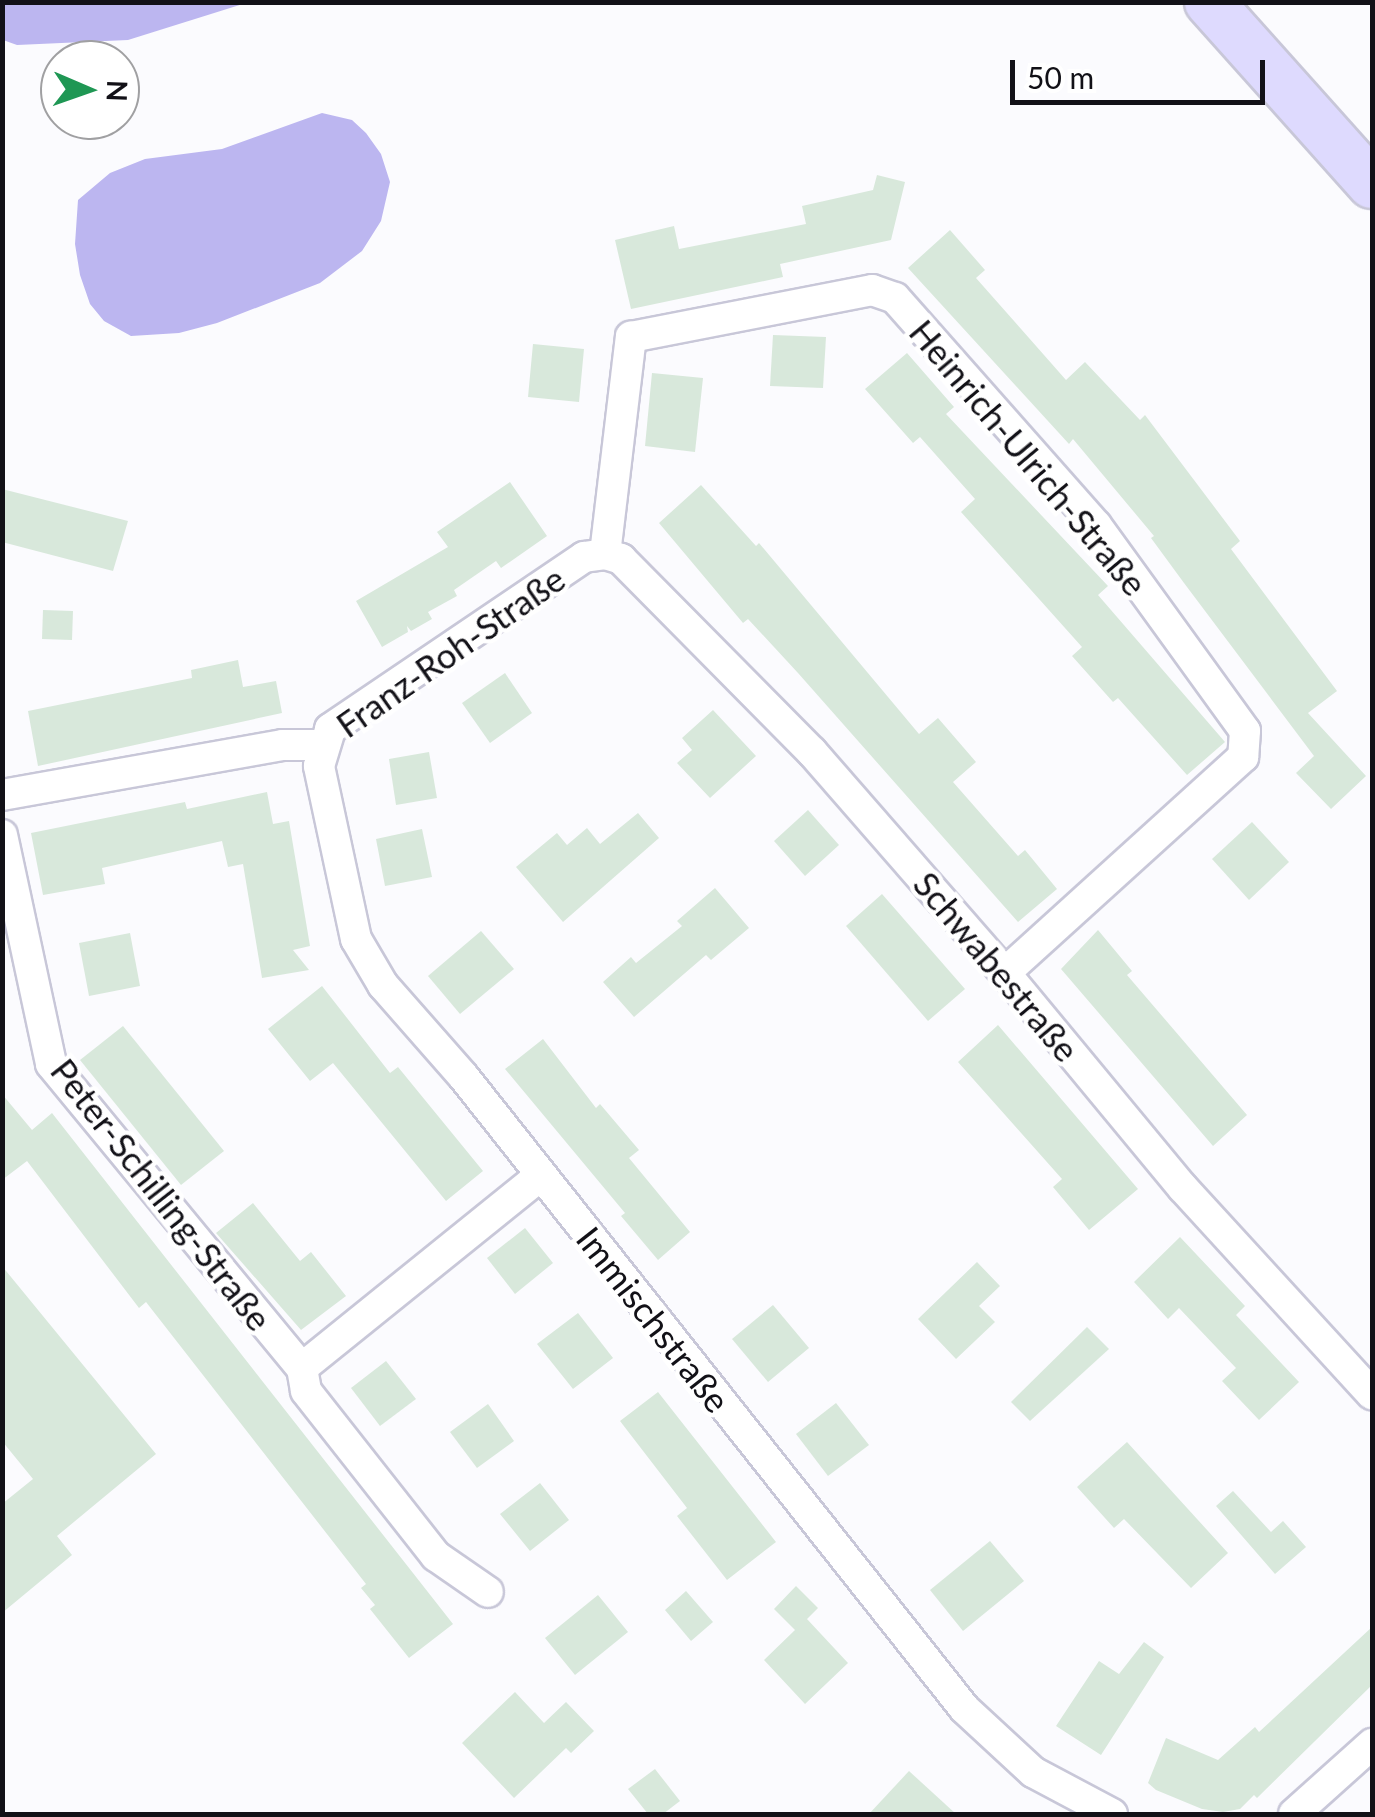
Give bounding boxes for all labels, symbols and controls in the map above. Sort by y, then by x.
north arrow [40,40,140,140]
scale bar [1015,40,1270,102]
text: 50 m [1027,59,1094,95]
text: N [101,80,135,102]
street label: Heinrich-Ulrich-Straße [902,311,1156,603]
street label: Franz-Roh-Straße [328,557,572,745]
street label: Schwabestraße [906,863,1088,1069]
street label: Peter-Schilling-Straße [43,1050,281,1338]
street label: Immischstraße [569,1218,739,1420]

